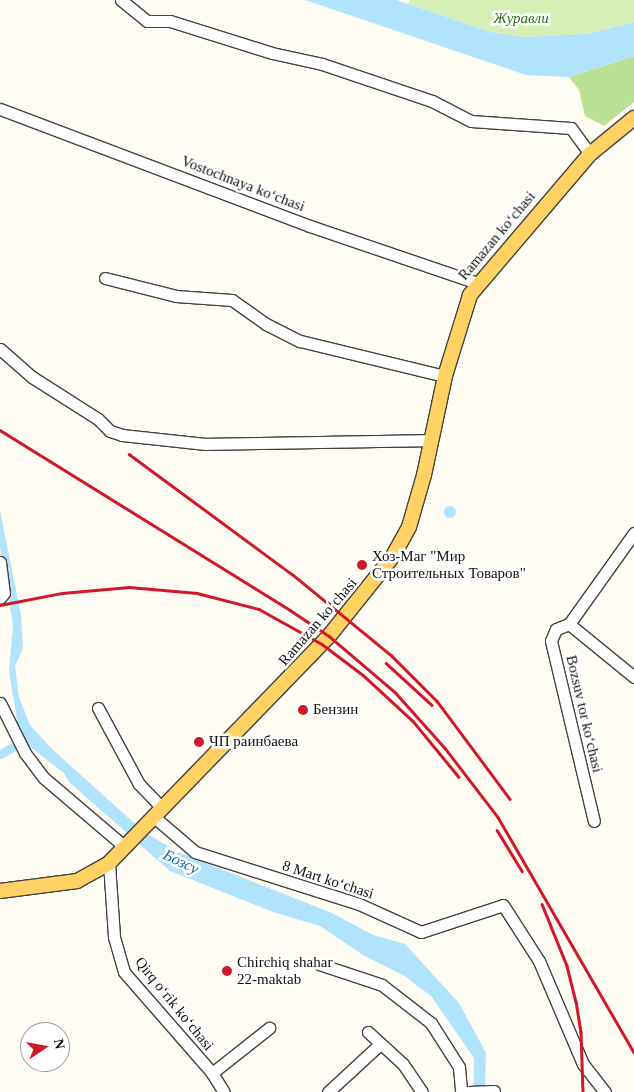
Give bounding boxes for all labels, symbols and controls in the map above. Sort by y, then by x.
park label: Журавли [493,10,549,28]
street label: Vostochnaya ko‘chasi [179,152,307,216]
street label: Ramazan ko‘chasi [455,188,539,284]
place label: Хоз-Маг "Мир Строительных Товаров" [372,547,526,582]
marker: Хоз-Маг "Мир Строительных Товаров" [356,559,368,571]
street label: Ramazan ko‘chasi [275,574,361,670]
street label: Bozsuv tor ko‘chasi [562,654,606,774]
place label: Бензин [313,701,358,719]
marker: Бензин [297,704,309,716]
place label: ЧП раинбаева [209,733,298,751]
marker: ЧП раинбаева [193,736,205,748]
water label: Бозсу [160,845,202,879]
street label: 8 Mart ko‘chasi [280,857,376,903]
place label: Chirchiq shahar 22-maktab [237,953,332,988]
street label: Qirq o‘rik ko‘chasi [131,954,217,1054]
marker: Chirchiq shahar 22-maktab [221,965,233,977]
north arrow [20,1022,70,1072]
text: N [51,1037,68,1050]

